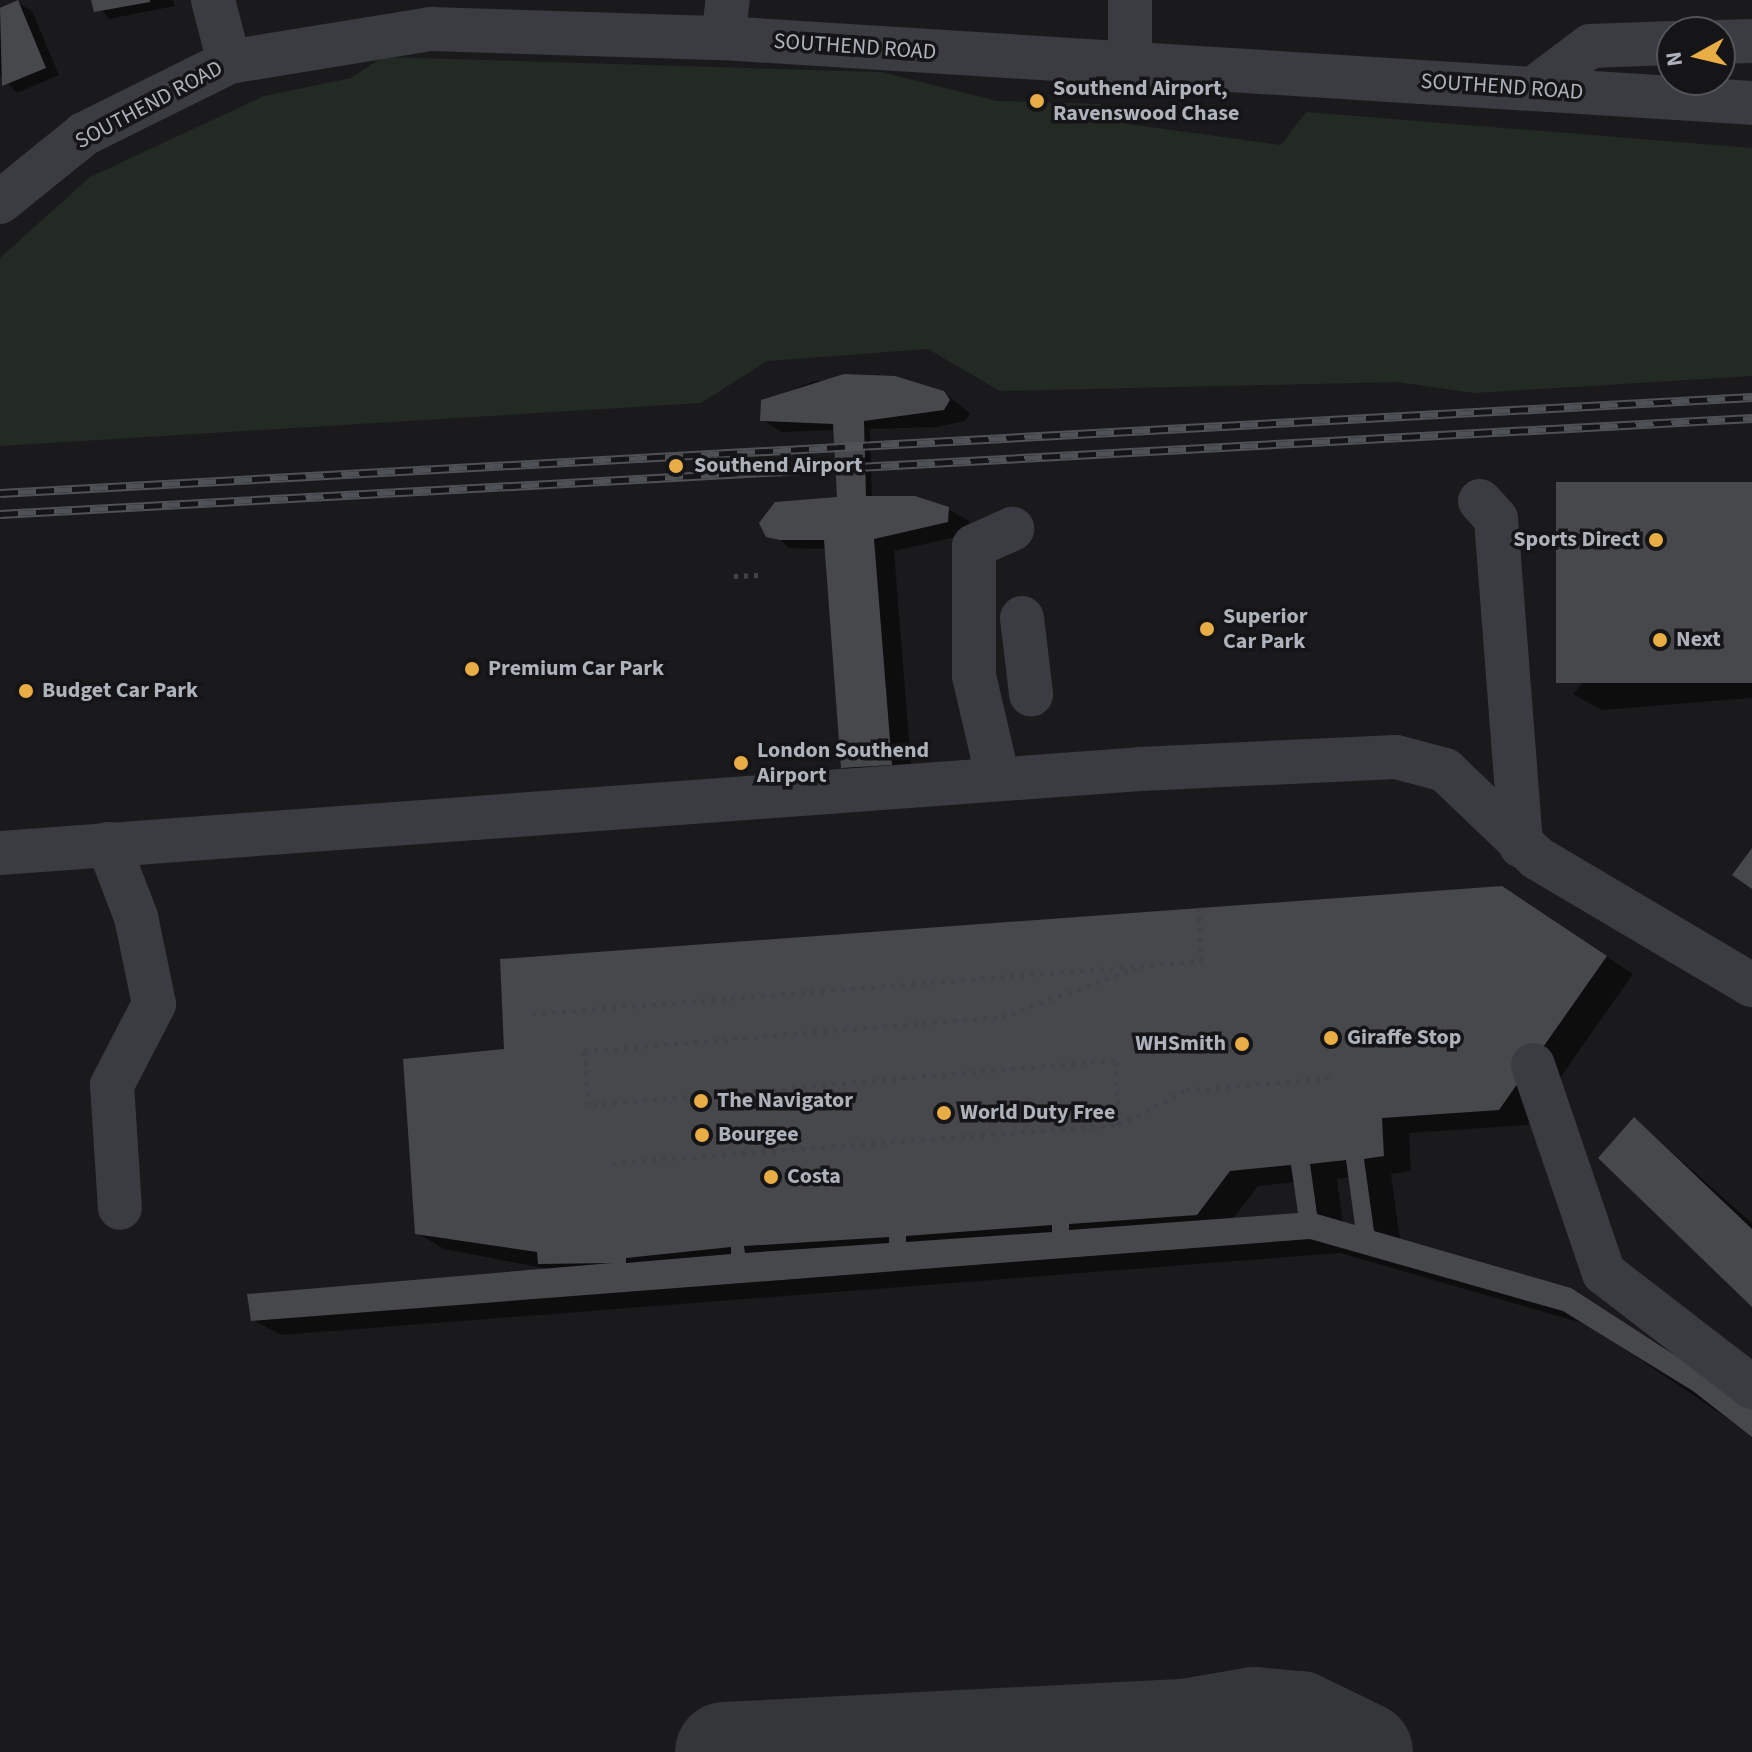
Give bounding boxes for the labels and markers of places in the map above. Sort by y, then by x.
place label: Southend Airport, Ravenswood Chase [1053,75,1239,126]
marker: Southend Airport, Ravenswood Chase [1028,92,1046,110]
place label: Southend Airport [694,453,862,479]
marker: Southend Airport [665,455,687,477]
place label: Sports Direct [1513,527,1640,553]
marker: Sports Direct [1647,531,1665,549]
place label: Superior Car Park [1223,603,1308,654]
marker: Superior Car Park [1198,620,1216,638]
place label: Next [1676,627,1721,653]
marker: Next [1651,631,1669,649]
place label: Premium Car Park [488,656,664,682]
marker: Premium Car Park [463,660,481,678]
place label: Budget Car Park [42,678,198,704]
marker: Budget Car Park [17,682,35,700]
place label: London Southend Airport [757,737,929,788]
marker: London Southend Airport [732,754,750,772]
place label: Giraffe Stop [1347,1025,1461,1051]
marker: Giraffe Stop [1322,1029,1340,1047]
place label: WHSmith [1135,1031,1226,1057]
marker: WHSmith [1233,1035,1251,1053]
place label: The Navigator [717,1088,853,1114]
marker: The Navigator [692,1092,710,1110]
place label: World Duty Free [960,1100,1115,1126]
marker: World Duty Free [935,1104,953,1122]
place label: Bourgee [718,1122,799,1148]
marker: Bourgee [693,1126,711,1144]
place label: Costa [787,1164,841,1190]
marker: Costa [762,1168,780,1186]

